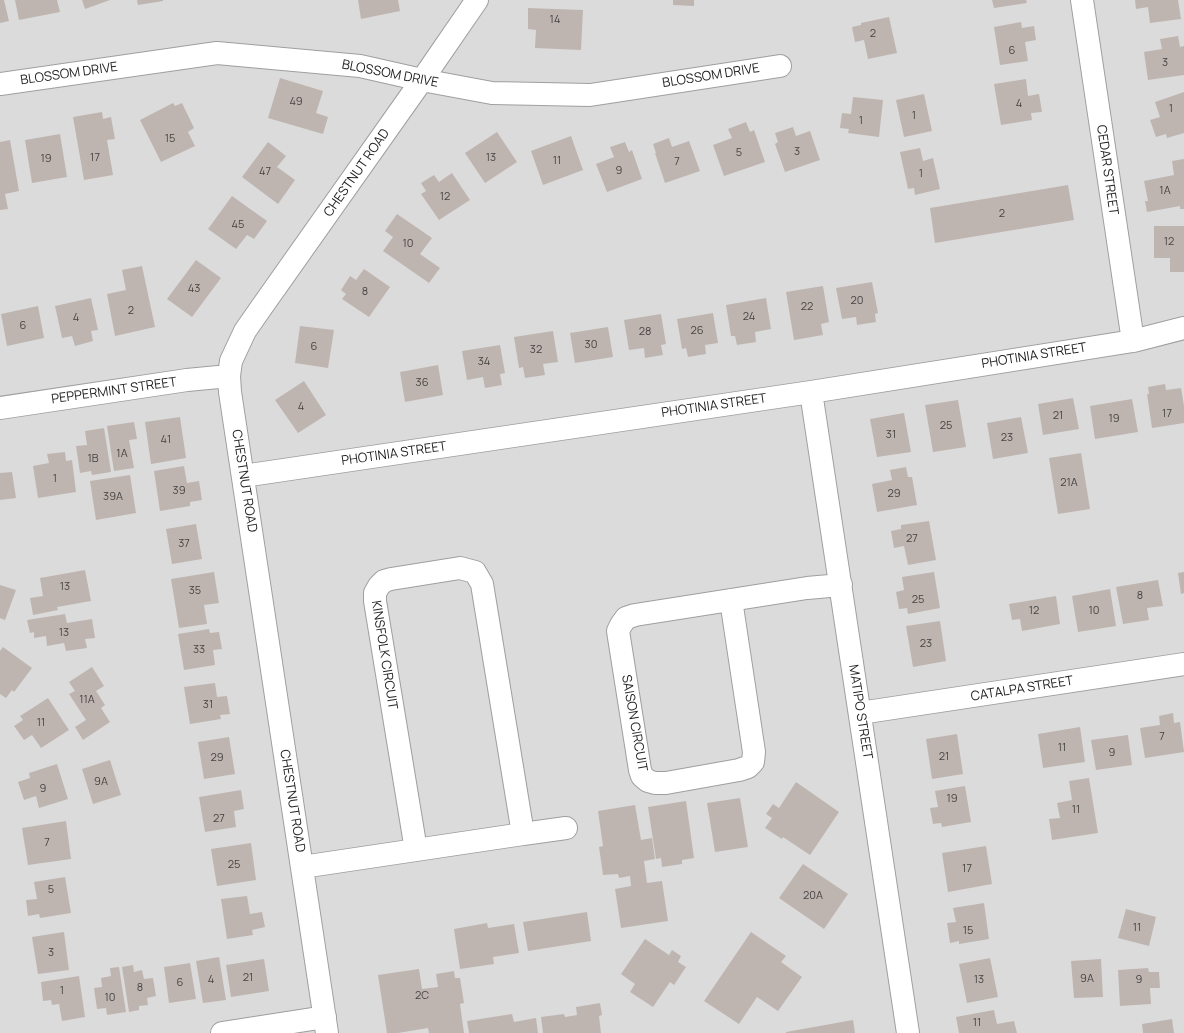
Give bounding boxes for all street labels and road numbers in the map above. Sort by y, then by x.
street label: BLOSSOM DRIVE [340,57,440,91]
street label: BLOSSOM DRIVE [19,59,119,89]
street label: BLOSSOM DRIVE [661,61,761,91]
street label: CEDAR STREET [1093,124,1121,216]
street label: CHESTNUT ROAD [321,126,393,220]
street label: PHOTINIA STREET [980,340,1088,372]
street label: PEPPERMINT STREET [50,374,178,408]
street label: PHOTINIA STREET [660,391,768,421]
street label: CHESTNUT ROAD [228,429,260,533]
street label: PHOTINIA STREET [340,439,448,469]
street label: KINSFOLK CIRCUIT [368,599,400,711]
street label: MATIPO STREET [845,664,875,760]
street label: SAISON CIRCUIT [618,673,650,773]
street label: CATALPA STREET [970,673,1074,705]
street label: CHESTNUT ROAD [276,749,308,853]

